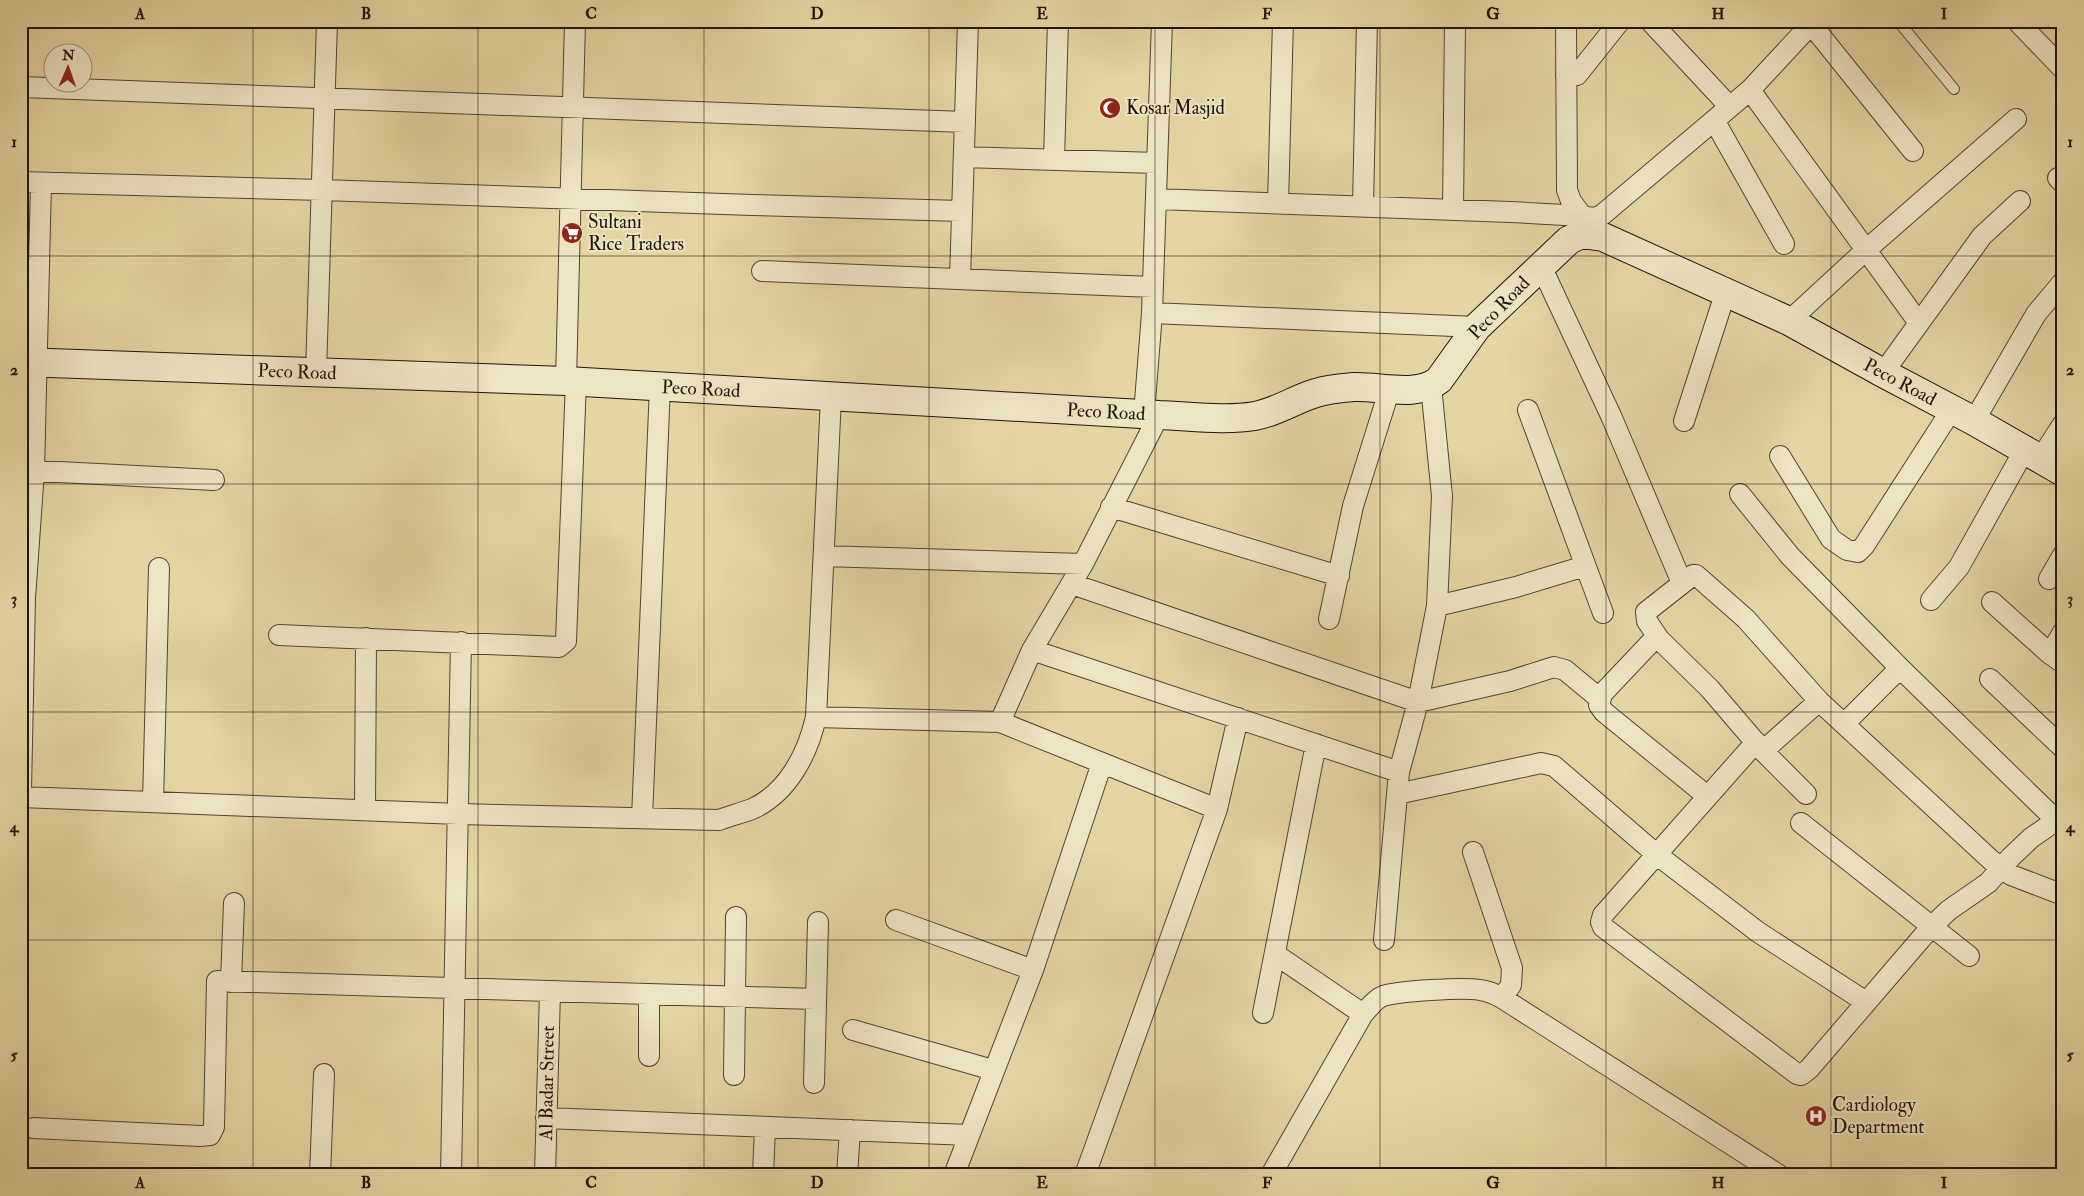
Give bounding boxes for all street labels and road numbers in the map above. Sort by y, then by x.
street label: Peco Road [1463,271,1536,345]
street label: Peco Road [1859,353,1941,411]
street label: Peco Road [257,359,338,385]
street label: Peco Road [661,375,742,403]
street label: Peco Road [1066,398,1147,426]
street label: Al Badar Street [534,1025,560,1142]

